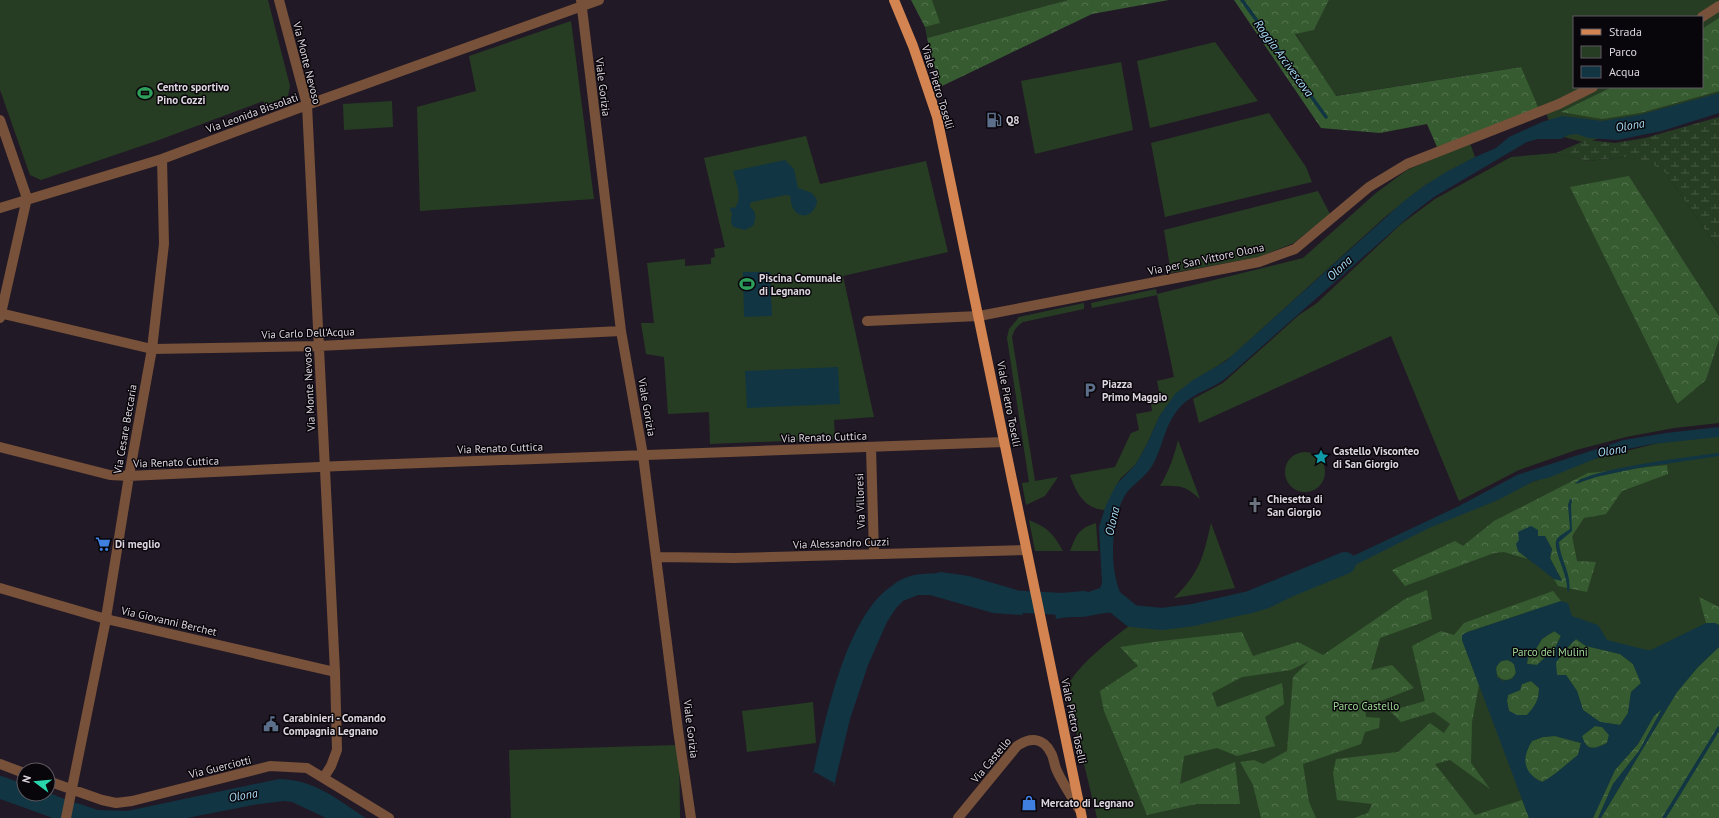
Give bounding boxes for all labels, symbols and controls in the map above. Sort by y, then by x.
water label: Roggia Arcivescova [1251,16,1317,100]
legend [1573,16,1703,88]
street label: Via Monte Nevoso [290,19,324,106]
text: Strada [1609,24,1642,39]
street label: Viale Pietro Toselli [918,42,957,131]
text: Parco [1609,44,1637,59]
street label: Viale Gorizia [592,56,614,117]
text: Acqua [1609,64,1640,79]
place label: Centro sportivo Pino Cozzi [157,80,229,107]
sports icon: Centro sportivo Pino Cozzi [136,84,154,102]
street label: Via Leonida Bissolati [203,90,300,137]
fuel station icon: Q8 [985,111,1003,129]
place label: Q8 [1006,113,1020,127]
water label: Olona [1614,115,1646,135]
street label: Via per San Vittore Olona [1146,240,1265,278]
water label: Olona [1323,252,1355,283]
place label: Piscina Comunale di Legnano [759,271,842,298]
sports icon: Piscina Comunale di Legnano [738,275,756,293]
street label: Via Carlo Dell'Acqua [260,324,355,342]
street label: Via Monte Nevoso [300,346,318,433]
street label: Viale Pietro Toselli [994,359,1024,448]
street label: Viale Gorizia [635,376,659,437]
place label: Piazza Primo Maggio [1102,377,1167,404]
parking icon: Piazza Primo Maggio [1081,381,1099,399]
street label: Via Cesare Beccaria [110,383,140,476]
street label: Via Renato Cuttica [780,429,867,446]
street label: Via Renato Cuttica [456,440,543,457]
water label: Olona [1596,440,1628,460]
place label: Castello Visconteo di San Giorgio [1333,444,1419,471]
place icon: Castello Visconteo di San Giorgio [1312,448,1330,466]
street label: Via Renato Cuttica [132,454,219,471]
street label: Via Villoresi [852,473,868,530]
place label: Chiesetta di San Giorgio [1267,492,1323,519]
church icon: Chiesetta di San Giorgio [1246,496,1264,514]
water label: Olona [1101,505,1123,537]
street label: Via Alessandro Cuzzi [792,534,890,552]
supermarket icon: Di meglio [94,535,112,553]
place label: Di meglio [115,537,160,551]
street label: Via Giovanni Berchet [119,603,218,639]
park label: Parco dei Mulini [1512,645,1588,659]
street label: Viale Pietro Toselli [1058,676,1090,765]
street label: Viale Gorizia [680,698,702,759]
park label: Parco Castello [1333,699,1399,713]
place label: Carabinieri - Comando Compagnia Legnano [283,711,386,738]
public building icon: Carabinieri - Comando Compagnia Legnano [262,715,280,733]
street label: Via Castello [967,734,1014,786]
street label: Via Guerciotti [186,752,253,782]
north arrow [16,762,56,802]
text: N [19,774,34,785]
water label: Olona [227,785,259,805]
shop icon: Mercato di Legnano [1020,794,1038,812]
place label: Mercato di Legnano [1041,796,1134,810]

